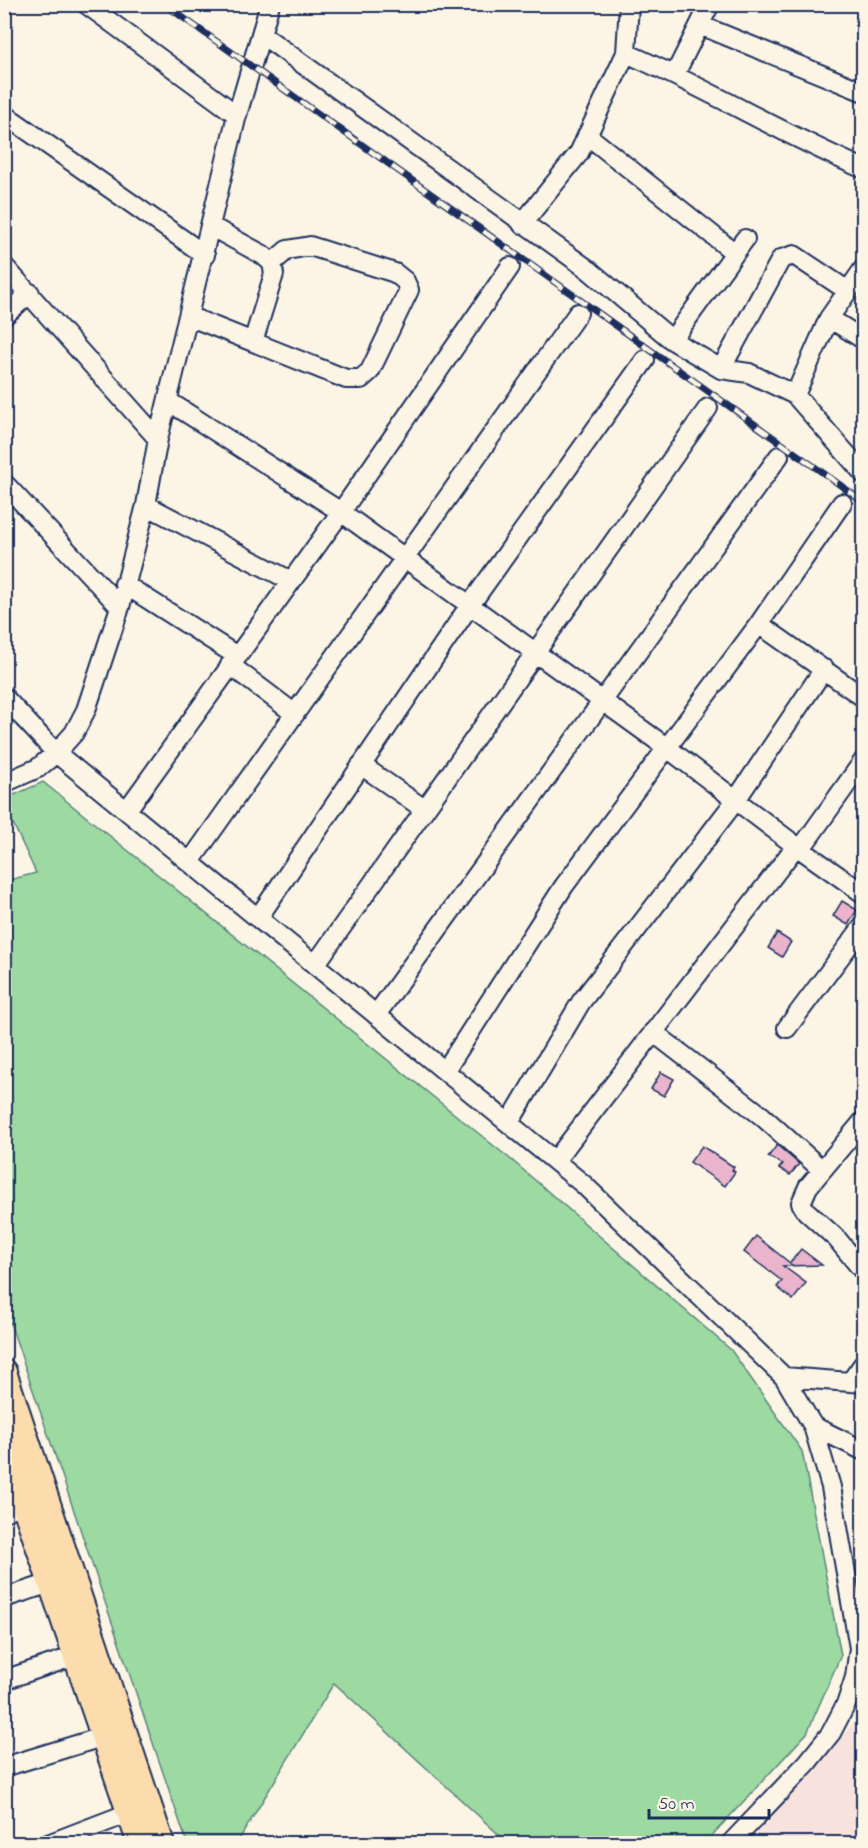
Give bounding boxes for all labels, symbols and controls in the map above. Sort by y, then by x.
scale bar [649,1782,769,1820]
text: 50 m [658,1792,695,1818]

